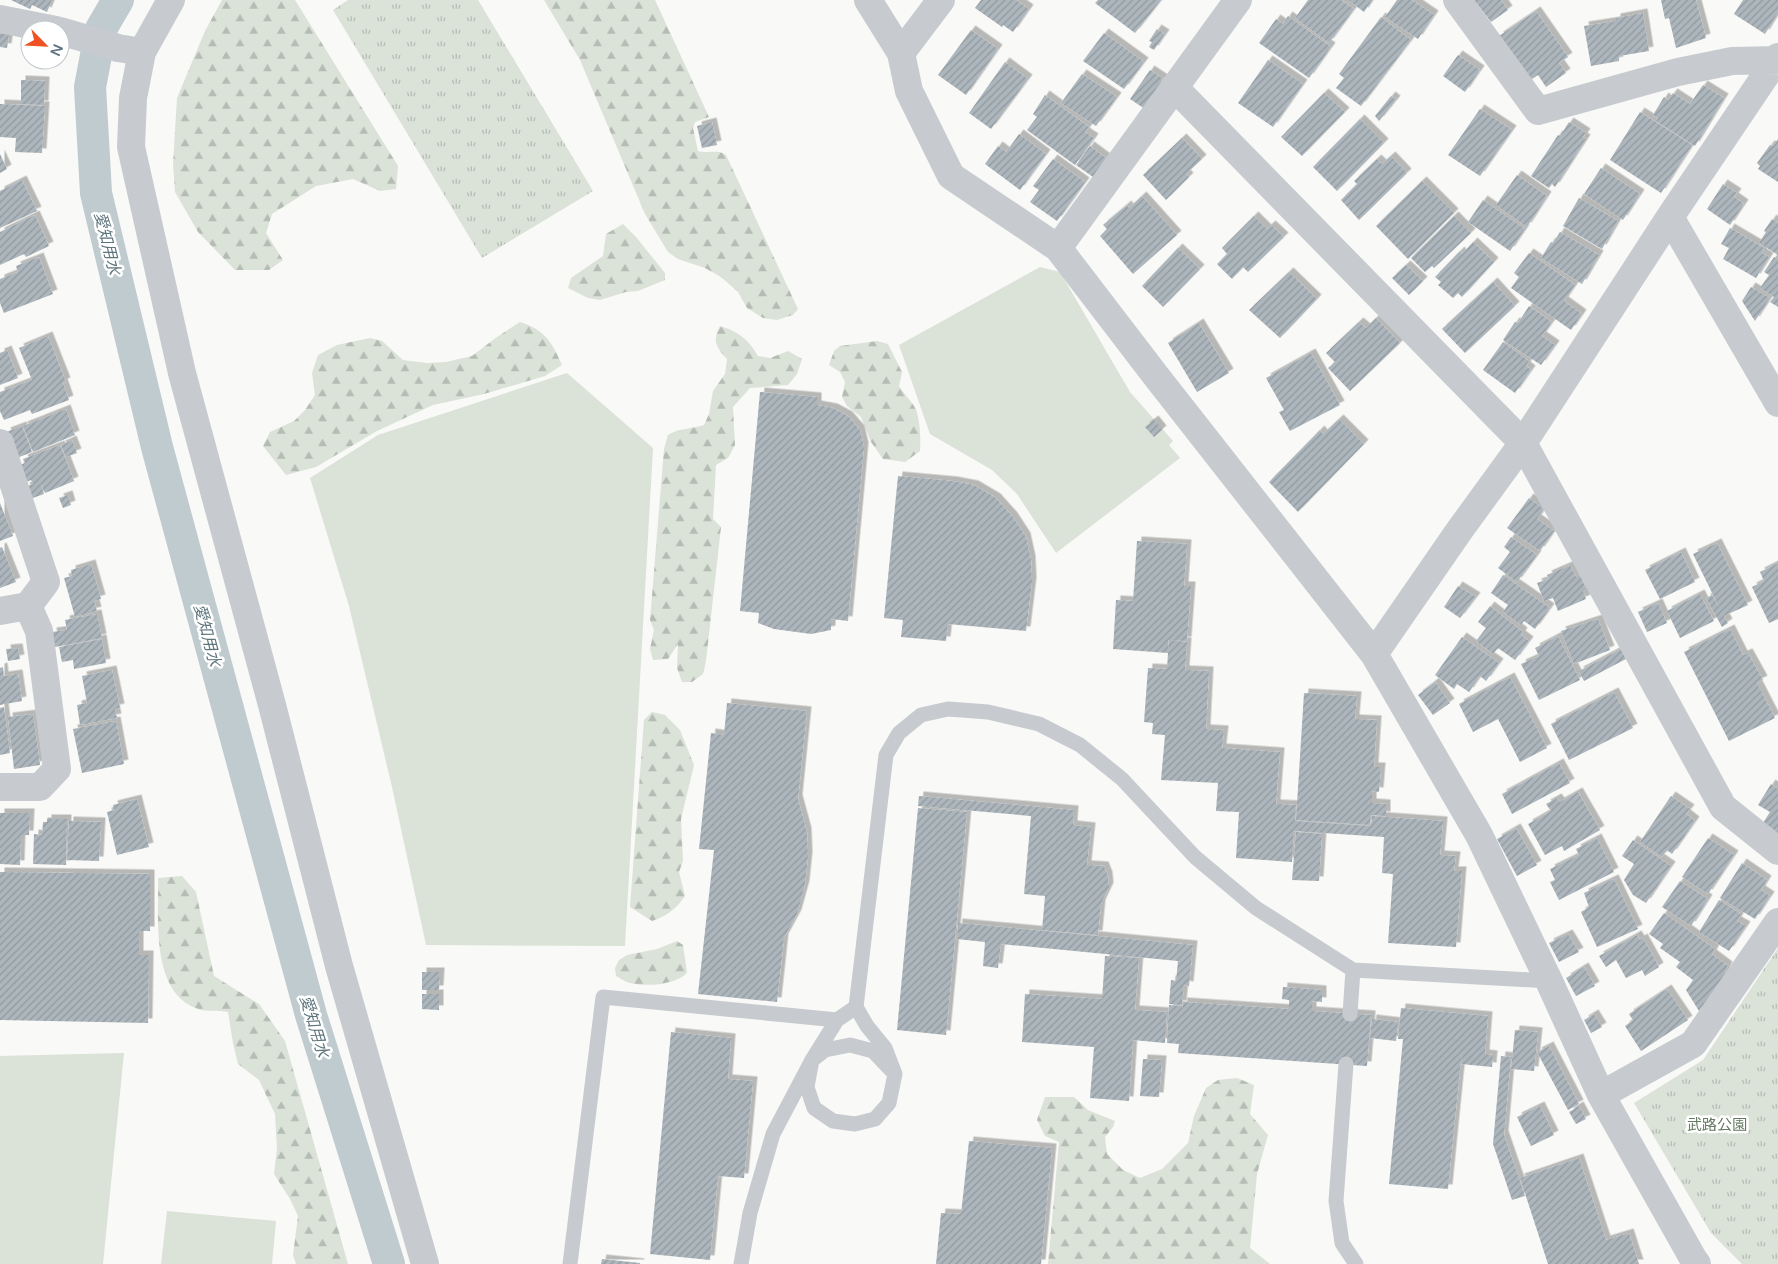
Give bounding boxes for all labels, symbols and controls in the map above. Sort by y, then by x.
north arrow [20,20,70,70]
text: N [46,41,66,59]
water label: 愛知用水 [90,210,125,279]
water label: 愛知用水 [189,602,225,671]
water label: 愛知用水 [295,993,334,1062]
park label: 武路公園 [1687,1116,1747,1134]

